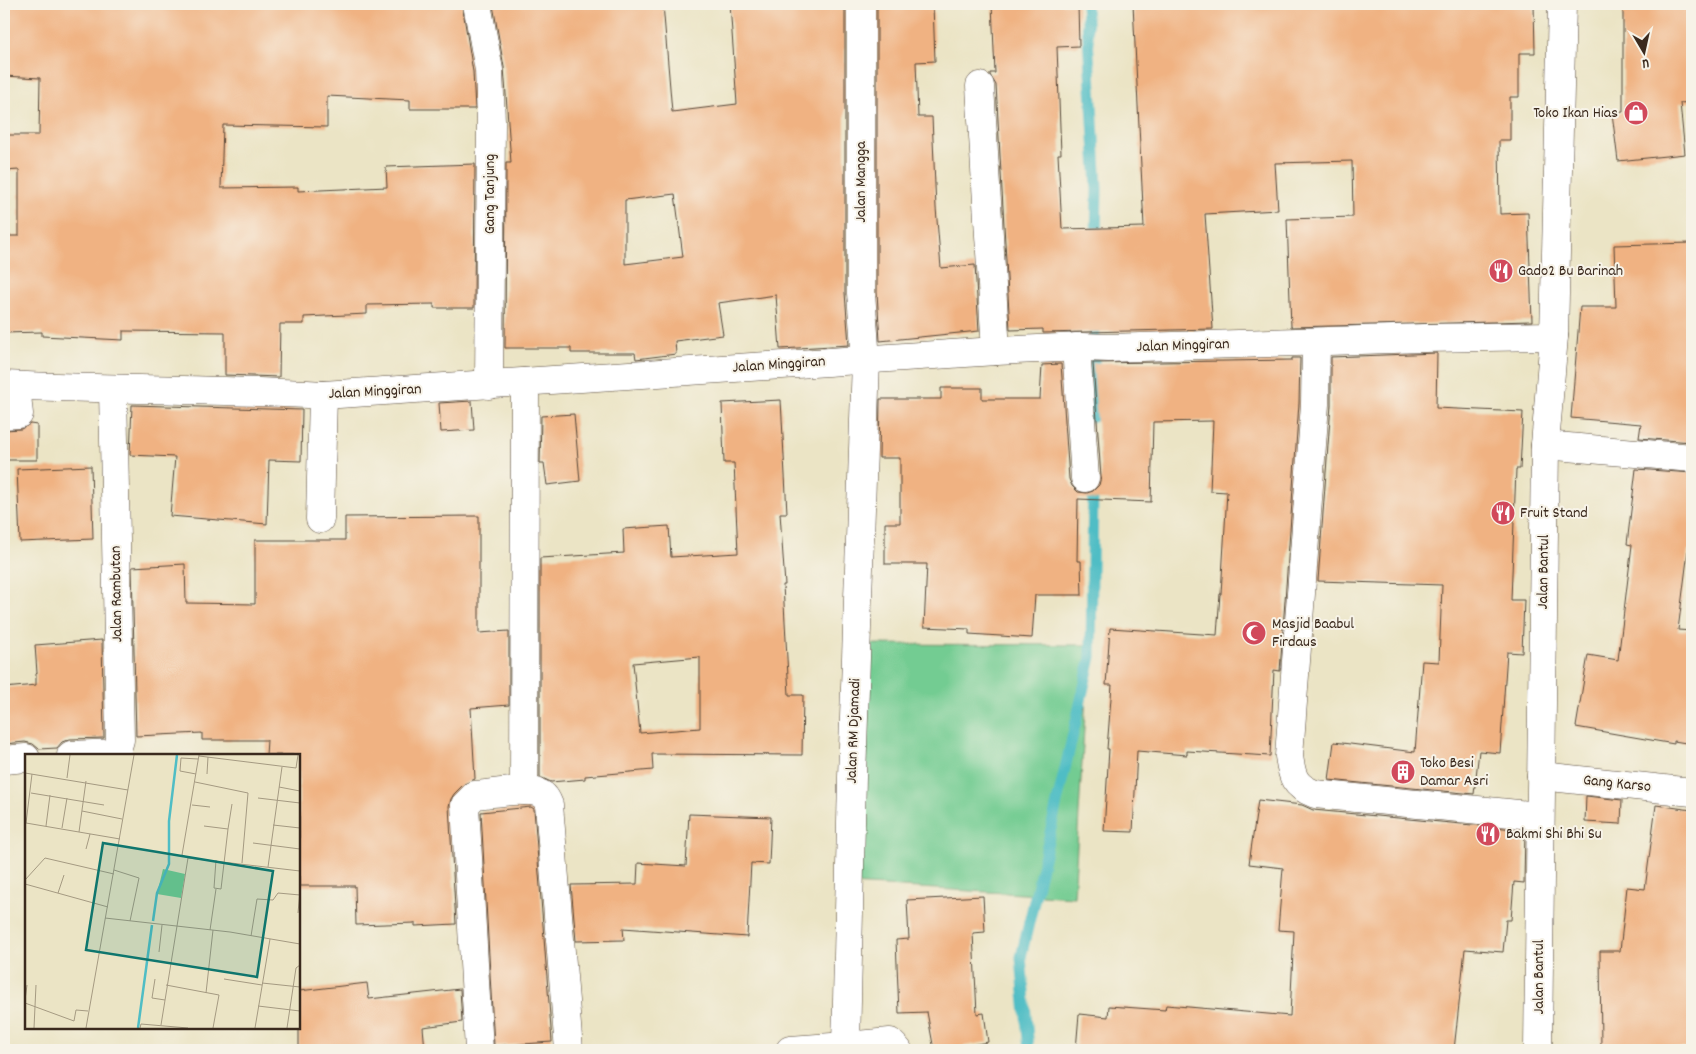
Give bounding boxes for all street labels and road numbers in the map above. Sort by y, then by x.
street label: Jalan Mangga [850,141,873,223]
street label: Gang Tanjung [479,154,502,234]
street label: Jalan Minggiran [1136,333,1230,359]
street label: Jalan Minggiran [732,350,826,380]
street label: Jalan Minggiran [328,378,422,406]
street label: Jalan Bantul [1532,534,1556,610]
street label: Jalan Rambutan [105,546,129,642]
street label: Jalan RM Djamadi [841,678,867,784]
street label: Gang Karso [1582,769,1652,799]
street label: Jalan Bantul [1528,939,1551,1014]

